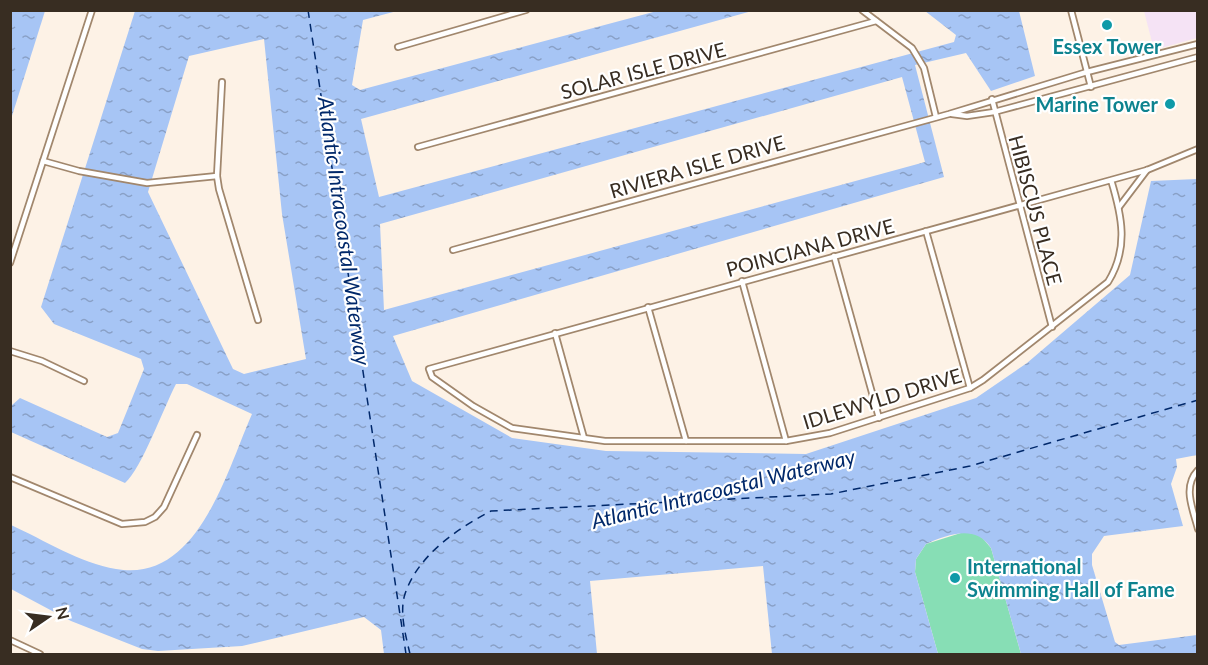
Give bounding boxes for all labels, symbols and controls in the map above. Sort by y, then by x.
marker: Essex Tower [1100,18,1114,32]
place label: Essex Tower [1052,34,1162,58]
street label: SOLAR ISLE DRIVE [558,36,728,104]
place label: Marine Tower [1036,92,1159,116]
water label: Atlantic Intracoastal Waterway [314,94,376,368]
marker: Marine Tower [1163,97,1177,111]
street label: RIVIERA ISLE DRIVE [607,129,787,203]
street label: HIBISCUS PLACE [1004,132,1068,288]
street label: POINCIANA DRIVE [723,213,897,281]
street label: IDLEWYLD DRIVE [800,362,964,434]
water label: Atlantic Intracoastal Waterway [588,443,858,533]
place label: International Swimming Hall of Fame [967,554,1175,601]
marker: International Swimming Hall of Fame [948,571,962,585]
north arrow [18,587,78,647]
text: N [52,605,74,622]

